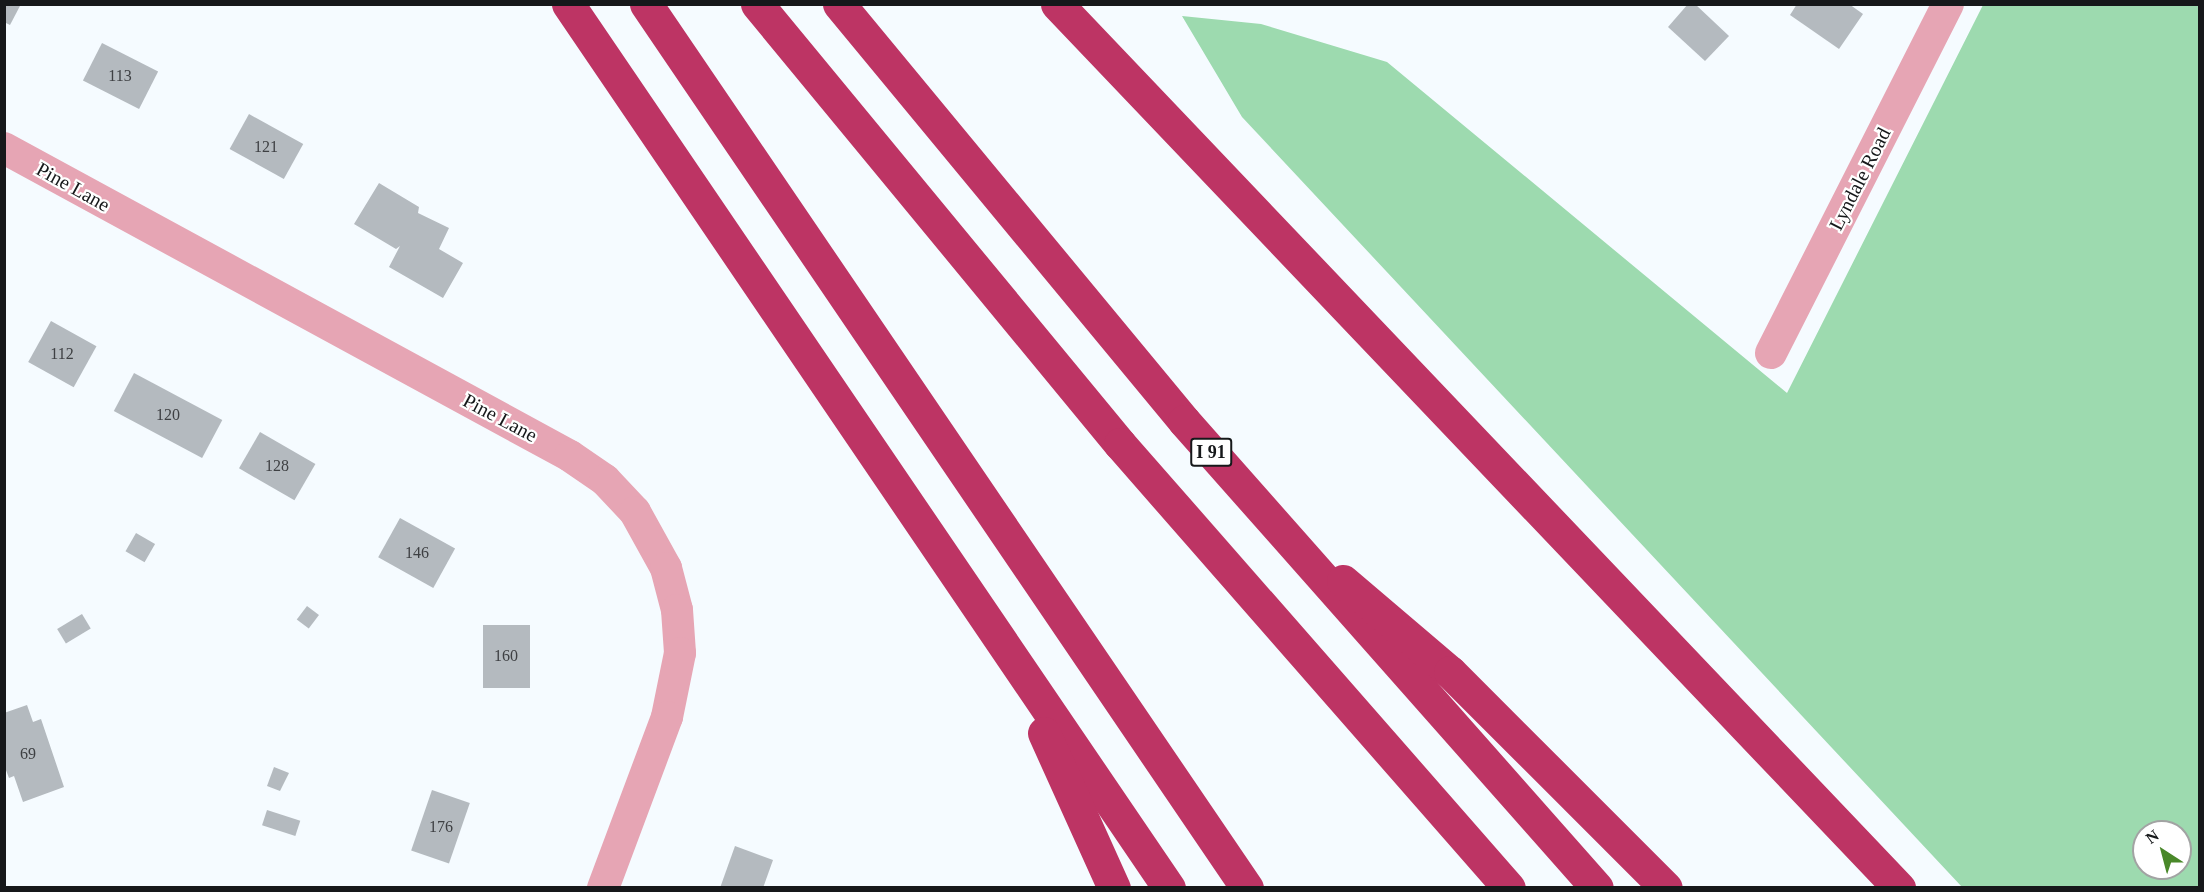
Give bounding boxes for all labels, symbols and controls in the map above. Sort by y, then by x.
house number: 113 [108,66,132,86]
street label: Lyndale Road [1824,124,1896,234]
house number: 121 [254,137,278,157]
street label: Pine Lane [32,157,114,217]
house number: 112 [50,344,74,364]
street label: Pine Lane [459,389,541,447]
house number: 120 [156,405,180,425]
road number: I 91 [1190,437,1232,467]
house number: 128 [265,456,289,476]
house number: 146 [405,543,429,563]
house number: 160 [494,646,518,666]
house number: 69 [20,744,36,764]
house number: 176 [429,817,453,837]
north arrow [2132,820,2192,880]
text: N [2143,826,2162,847]

